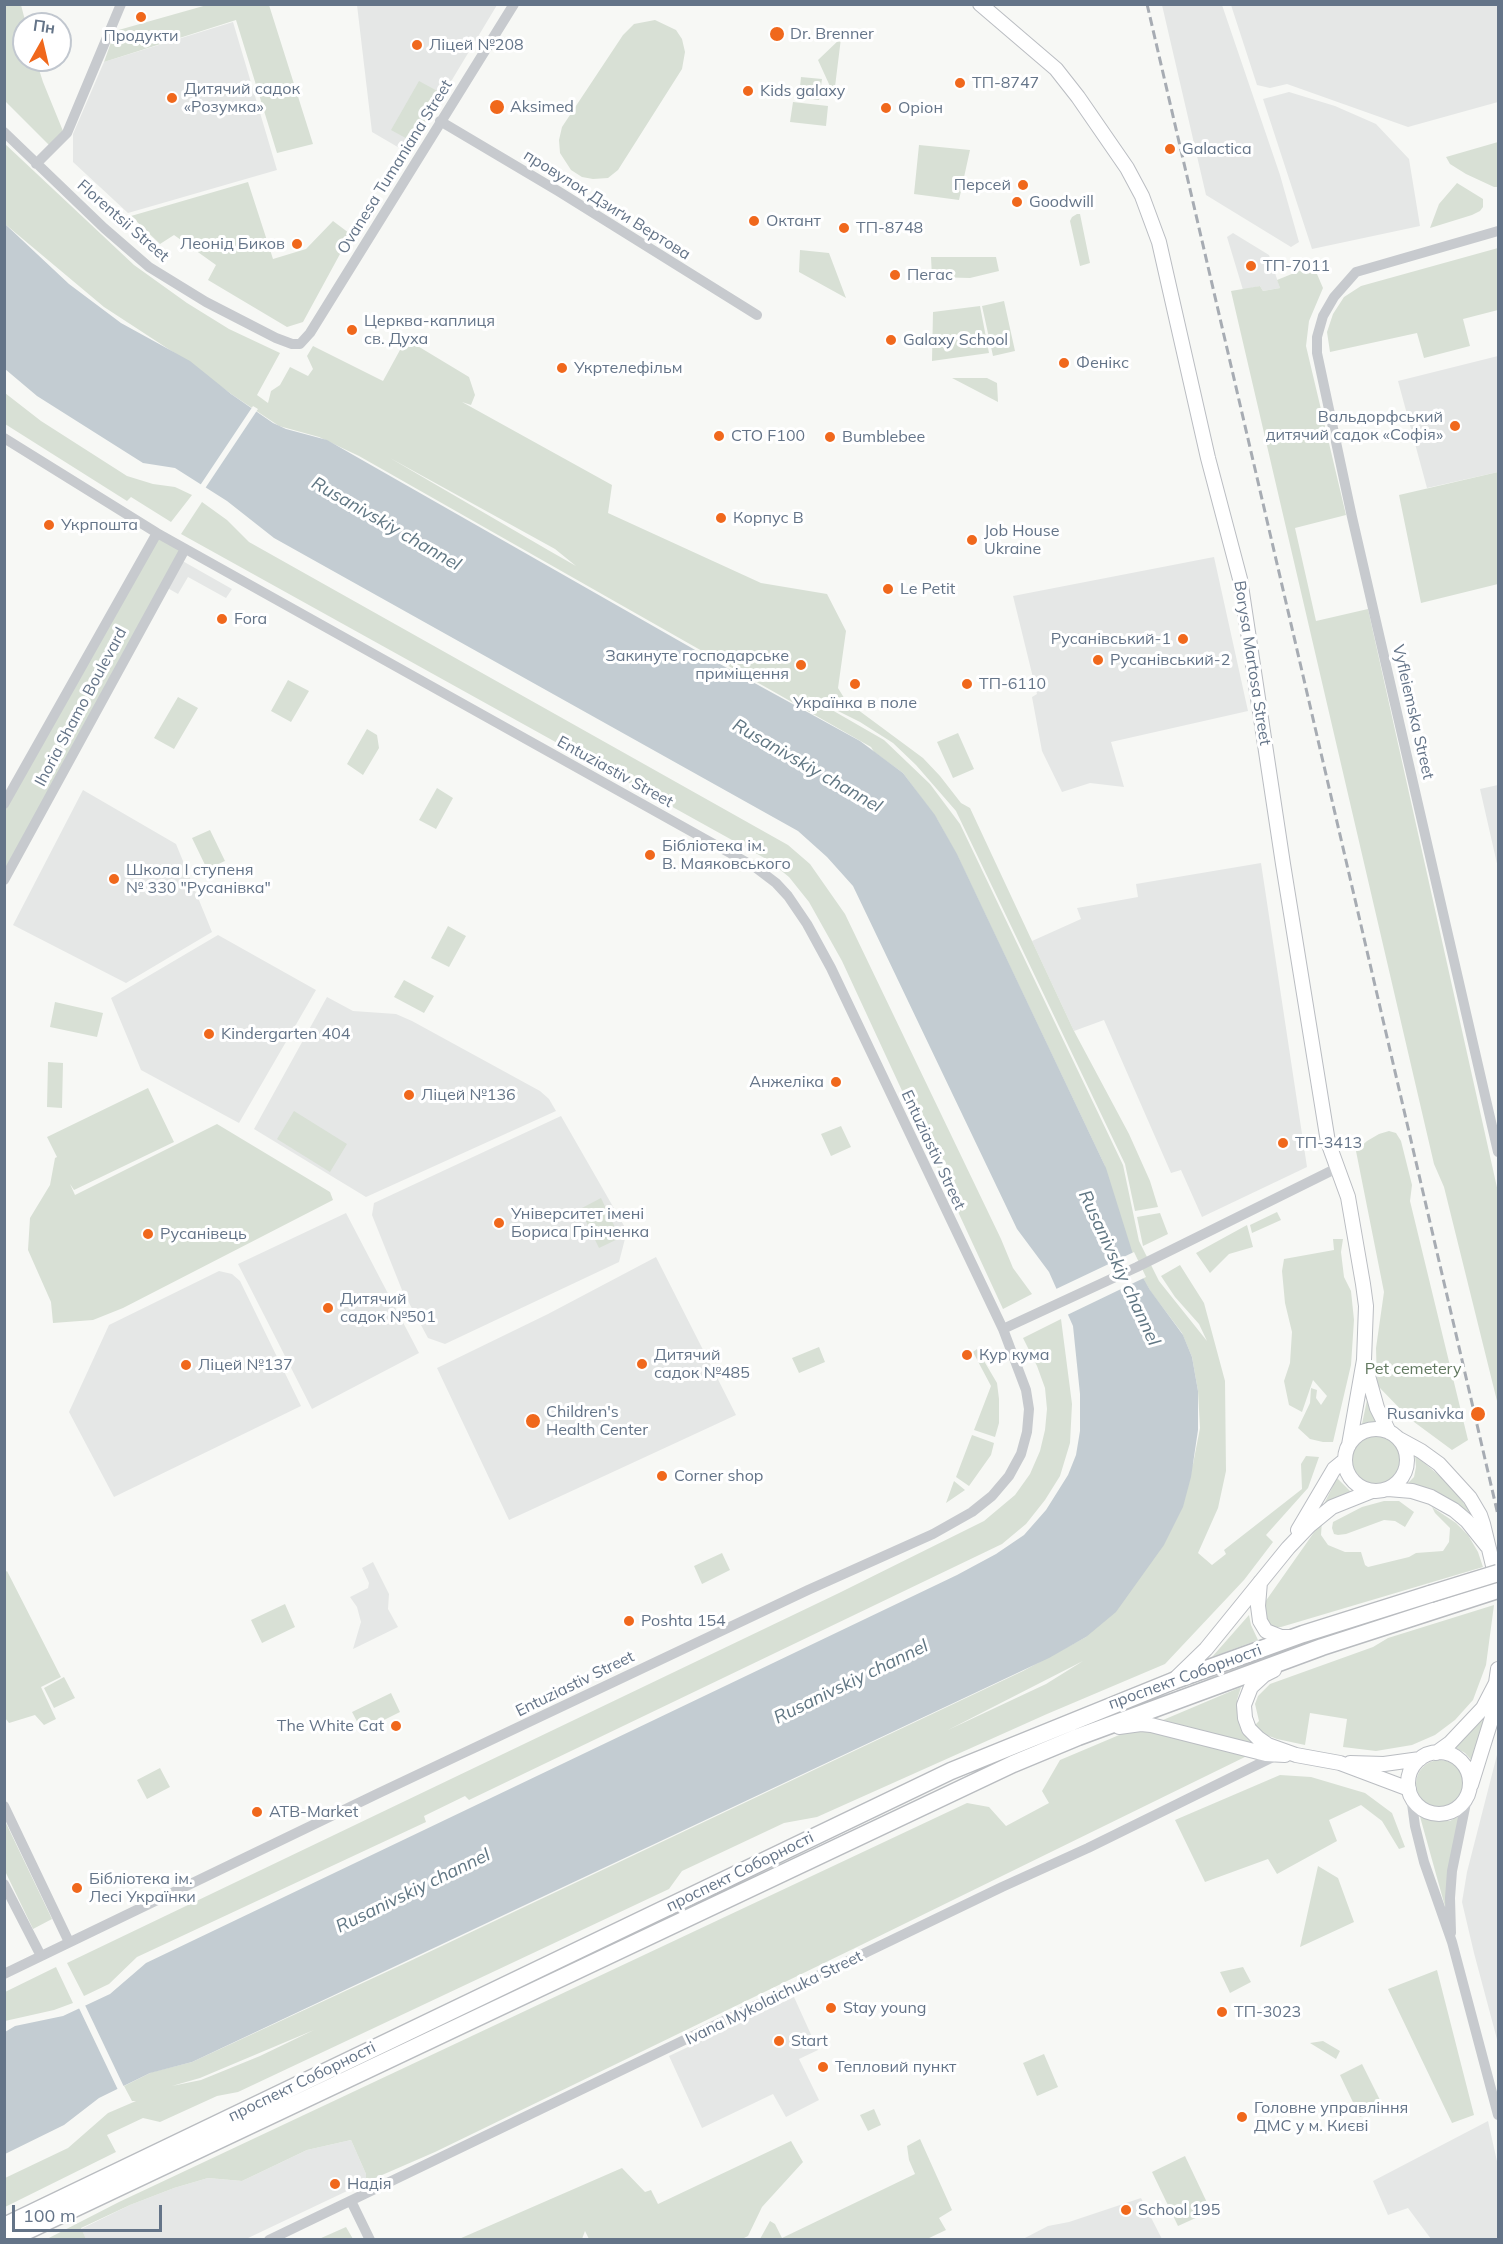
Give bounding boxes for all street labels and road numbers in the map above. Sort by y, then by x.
street label: Ovanesa Tumaniana Street [333,76,457,258]
street label: провулок Дзиґи Вертова [520,146,694,264]
street label: Florentsii Street [73,176,173,266]
street label: Borysa Martosa Street [1229,579,1275,747]
street label: Ihoria Shamo Boulevard [31,624,131,790]
street label: Vyfleiemska Street [1388,643,1438,781]
street label: Entuziastiv Street [554,732,676,812]
street label: Entuziastiv Street [897,1087,969,1213]
street label: проспект Соборності [1106,1640,1264,1714]
street label: Entuziastiv Street [513,1647,637,1721]
street label: проспект Соборності [663,1828,817,1916]
street label: Ivana Mykolaichuka Street [682,1947,866,2049]
street label: проспект Соборності [225,2038,379,2126]

